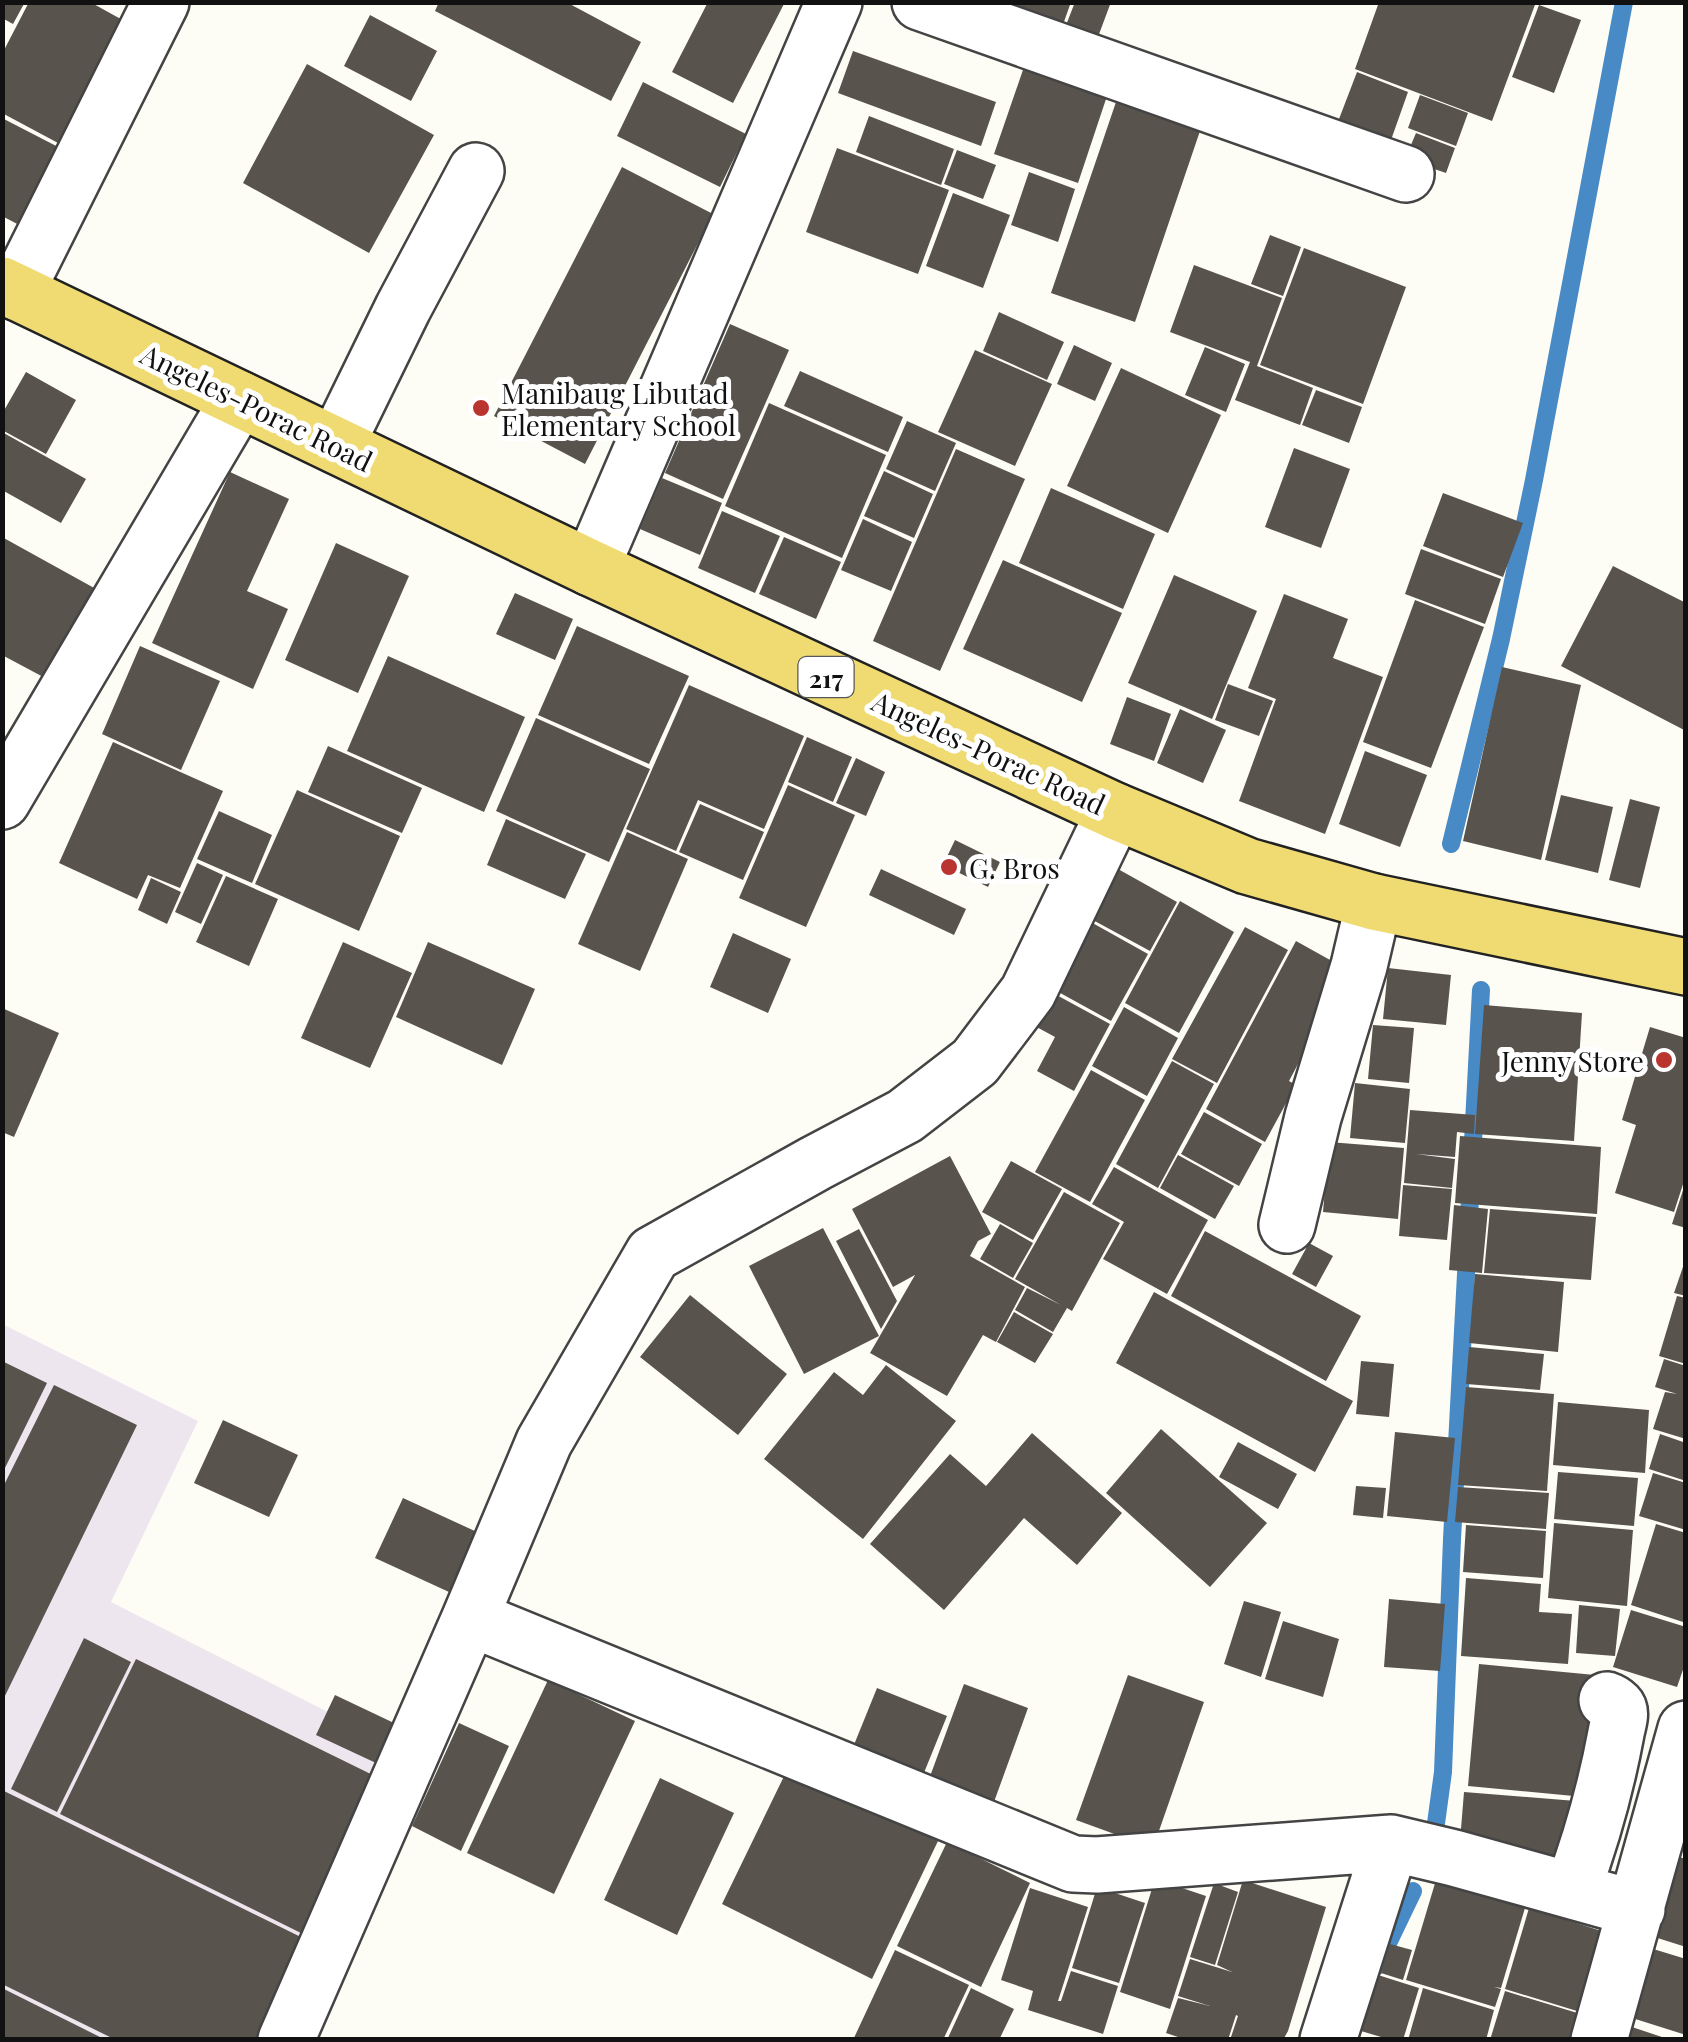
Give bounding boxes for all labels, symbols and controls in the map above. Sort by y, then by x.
street label: Angeles-Porac Road [134,334,379,479]
place label: Manibaug Libutad Elementary School [501,374,736,443]
marker: Manibaug Libutad Elementary School [470,397,492,419]
road number: 217 [798,657,854,697]
street label: Angeles-Porac Road [866,681,1112,822]
place label: G. Bros [969,849,1060,886]
marker: G. Bros [938,856,960,878]
place label: Jenny Store [1500,1042,1644,1079]
marker: Jenny Store [1653,1049,1675,1071]

